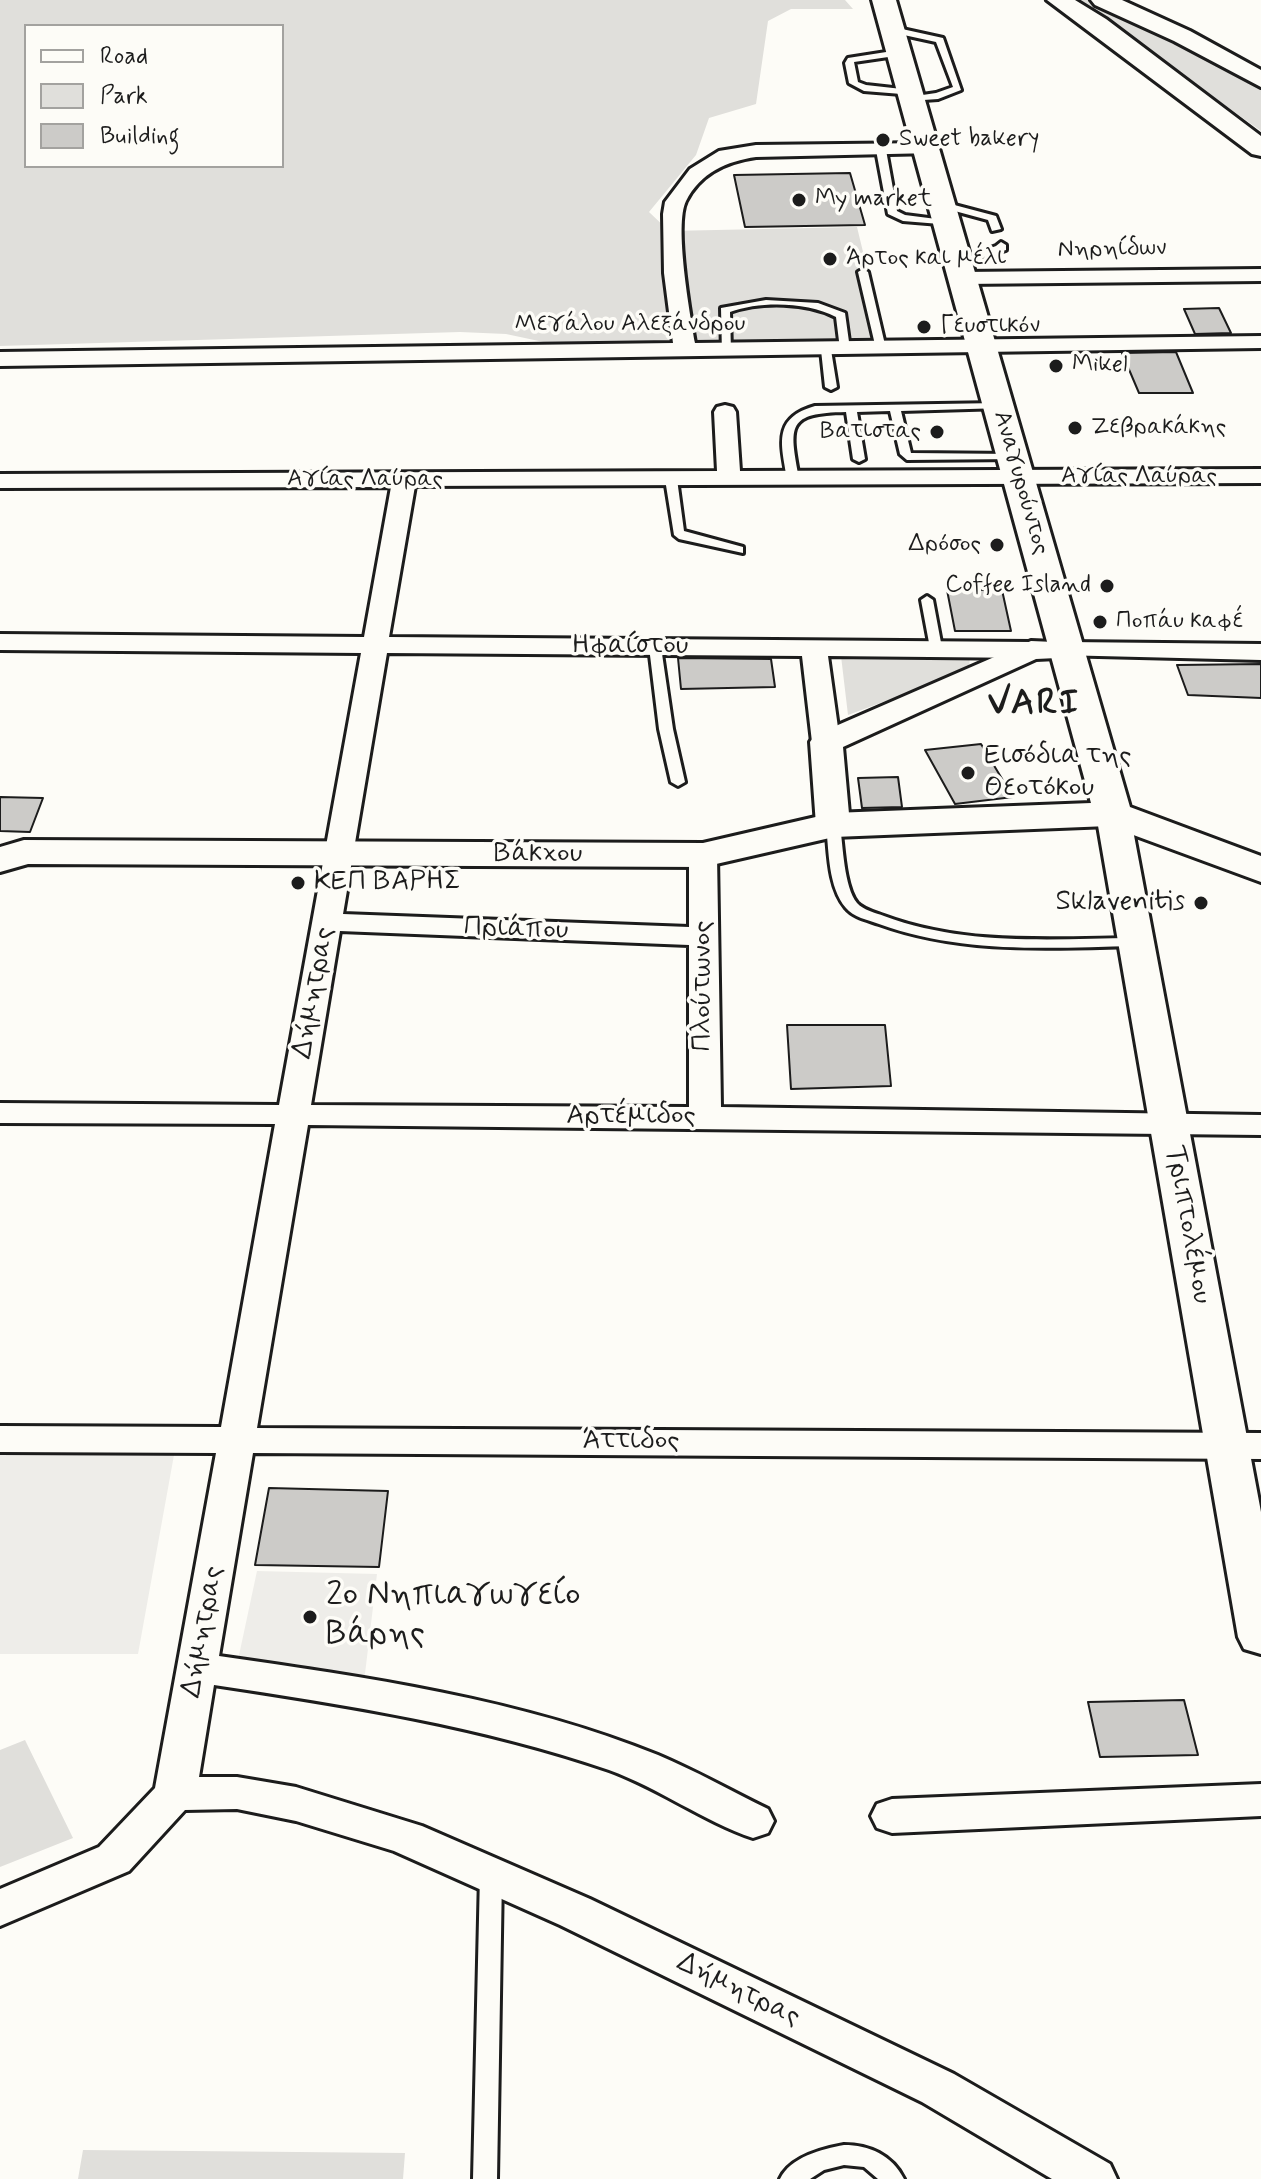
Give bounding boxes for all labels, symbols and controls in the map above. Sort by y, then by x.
legend [24,24,284,168]
text: Road [100,41,148,72]
text: Park [100,81,148,112]
text: Building [100,121,180,152]
place label: Sweet bakery [899,126,1039,154]
marker: Sweet bakery [874,131,892,149]
place label: My market [815,186,932,214]
marker: My market [790,191,808,209]
street label: Νηρηίδων [1057,235,1167,265]
place label: Άρτος και μέλι [846,245,1006,273]
marker: Άρτος και μέλι [821,250,839,268]
street label: Μεγάλου Αλεξάνδρου [515,311,745,339]
place label: Γευστικόν [940,313,1040,341]
marker: Γευστικόν [915,318,933,336]
place label: Mikel [1072,352,1128,380]
marker: Mikel [1047,357,1065,375]
street label: Αναγυρούντος [986,408,1054,558]
place label: Ζεβρακάκης [1091,414,1226,442]
place label: Βατιστας [820,418,921,446]
marker: Ζεβρακάκης [1066,419,1084,437]
marker: Βατιστας [928,423,946,441]
street label: Αγίας Λαύρας [1061,463,1217,491]
street label: Αγίας Λαύρας [287,466,443,494]
place label: Δρόσος [909,531,981,559]
marker: Δρόσος [988,536,1006,554]
place label: Coffee Island [945,572,1091,600]
marker: Coffee Island [1098,577,1116,595]
place label: Ποπάυ καφέ [1116,608,1243,636]
marker: Ποπάυ καφέ [1091,613,1109,631]
street label: Ηφαίστου [572,630,688,664]
district label: VARI [987,683,1081,727]
place label: Εισόδια της Θεοτόκου [984,740,1132,806]
marker: Εισόδια της Θεοτόκου [959,764,977,782]
street label: Βάκχου [494,838,582,872]
place label: ΚΕΠ ΒΑΡΗΣ [314,866,461,900]
marker: ΚΕΠ ΒΑΡΗΣ [289,874,307,892]
place label: Sklavenitis [1056,886,1185,920]
marker: Sklavenitis [1192,894,1210,912]
street label: Πριάπου [463,911,569,949]
street label: Πλούτωνος [687,920,721,1052]
street label: Δήμητρας [287,925,343,1061]
street label: Αρτέμιδος [566,1100,696,1134]
street label: Τριπτολέμου [1157,1143,1217,1307]
street label: Άττιδος [582,1425,680,1459]
street label: Δήμητρας [176,1564,232,1700]
place label: 2ο Νηπιαγωγείο Βάρης [326,1577,581,1656]
marker: 2ο Νηπιαγωγείο Βάρης [301,1608,319,1626]
street label: Δήμητρας [671,1947,805,2035]

